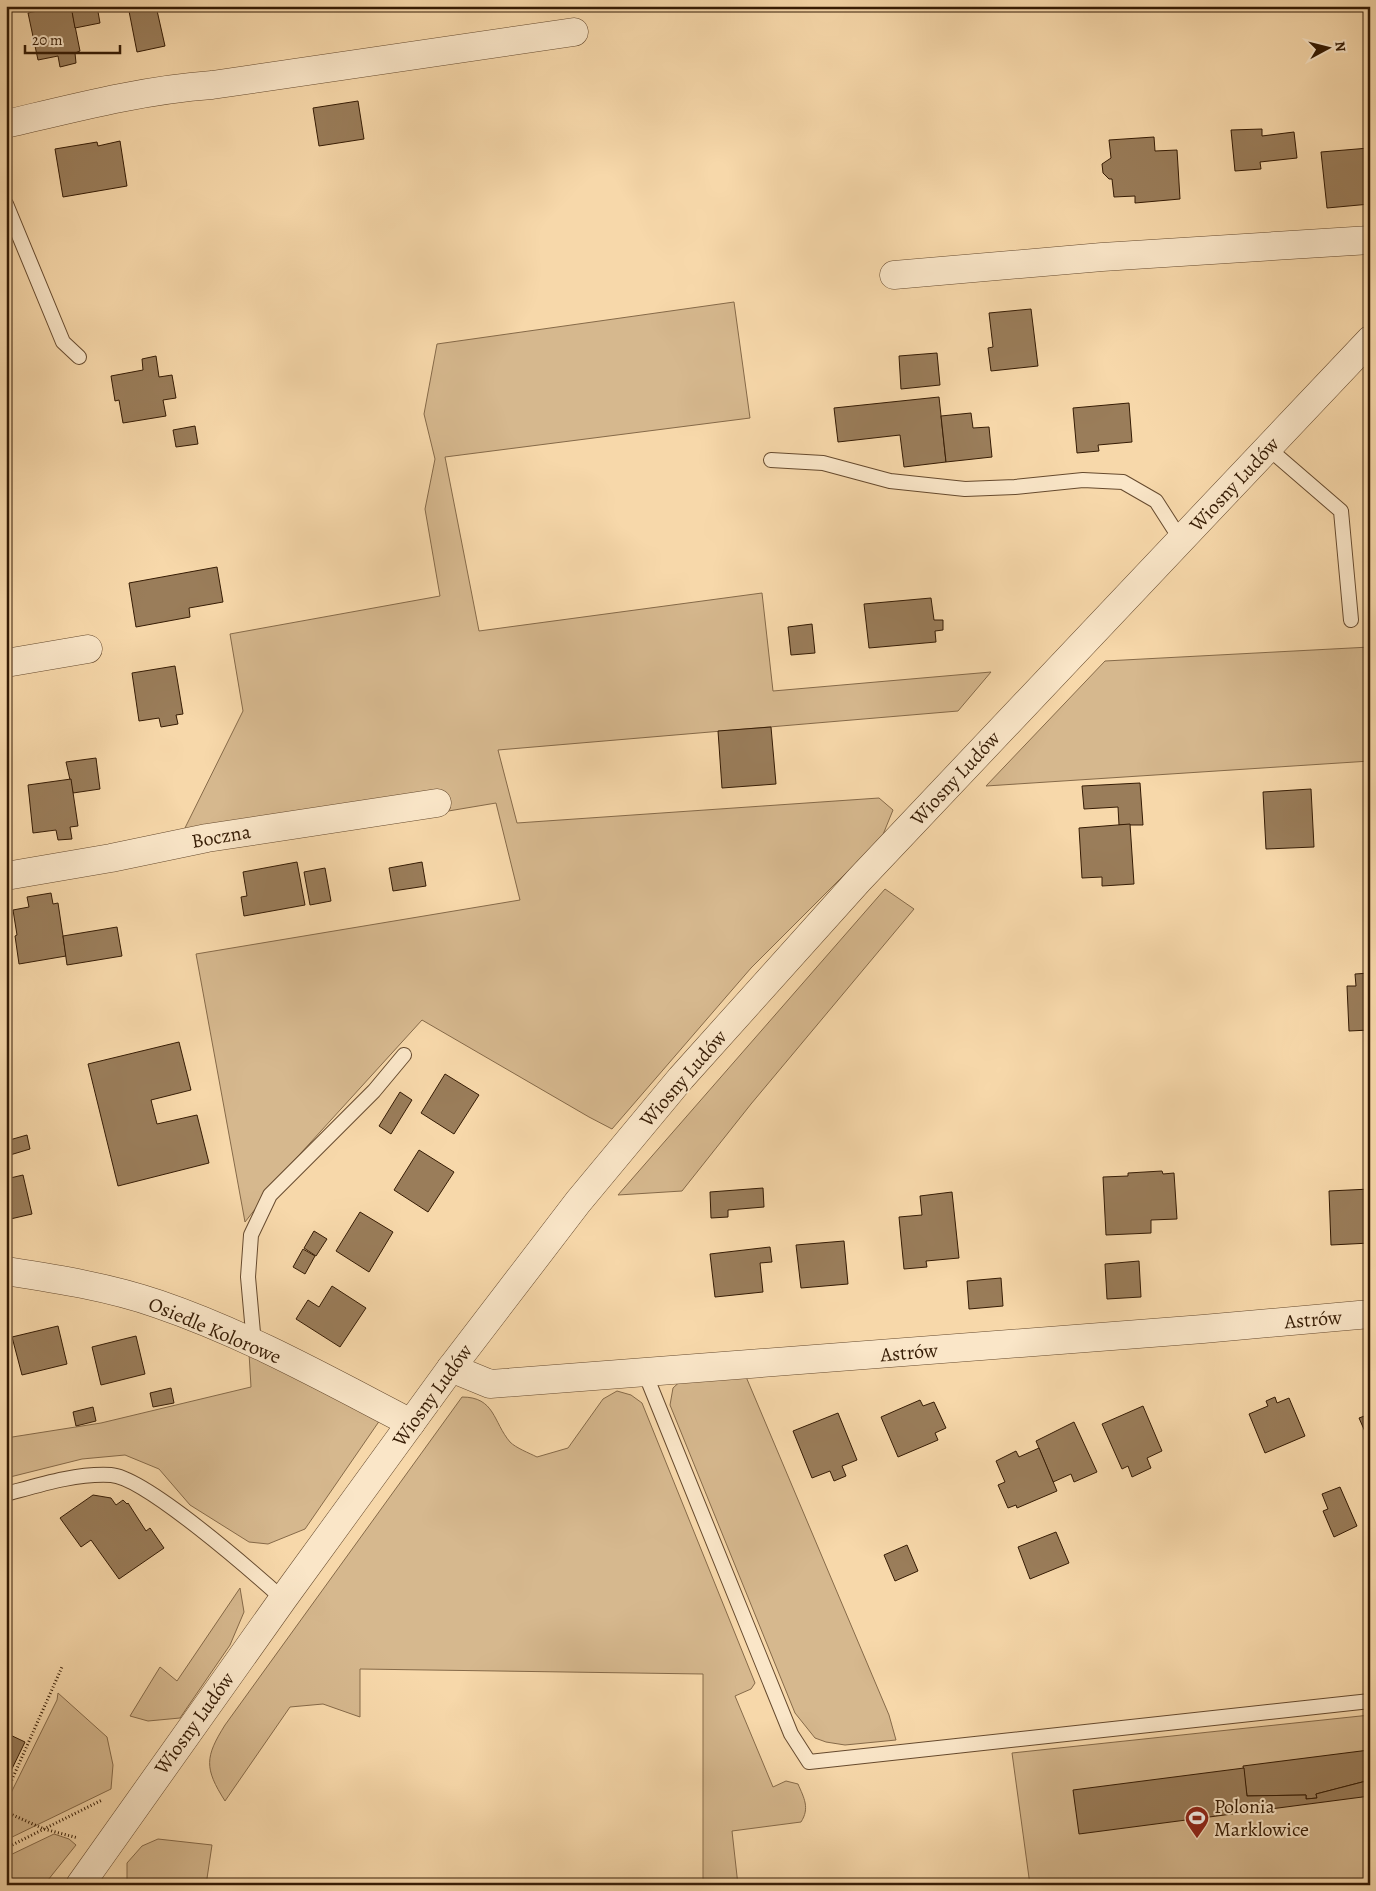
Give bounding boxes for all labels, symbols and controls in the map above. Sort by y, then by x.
scale bar [25,22,120,54]
north arrow [1304,22,1354,72]
text: 20 m [32,30,63,50]
text: N [1330,40,1350,53]
street label: Wiosny Ludów [1183,430,1286,538]
street label: Wiosny Ludów [904,724,1007,832]
street label: Boczna [189,818,253,855]
street label: Wiosny Ludów [633,1023,734,1133]
street label: Osiedle Kolorowe [144,1290,285,1371]
street label: Astrów [1282,1303,1344,1336]
street label: Astrów [878,1336,940,1369]
street label: Wiosny Ludów [386,1338,479,1453]
street label: Wiosny Ludów [148,1666,241,1781]
place label: Polonia Marklowice [1214,1793,1309,1843]
sports icon: Polonia Marklowice [1184,1805,1210,1839]

